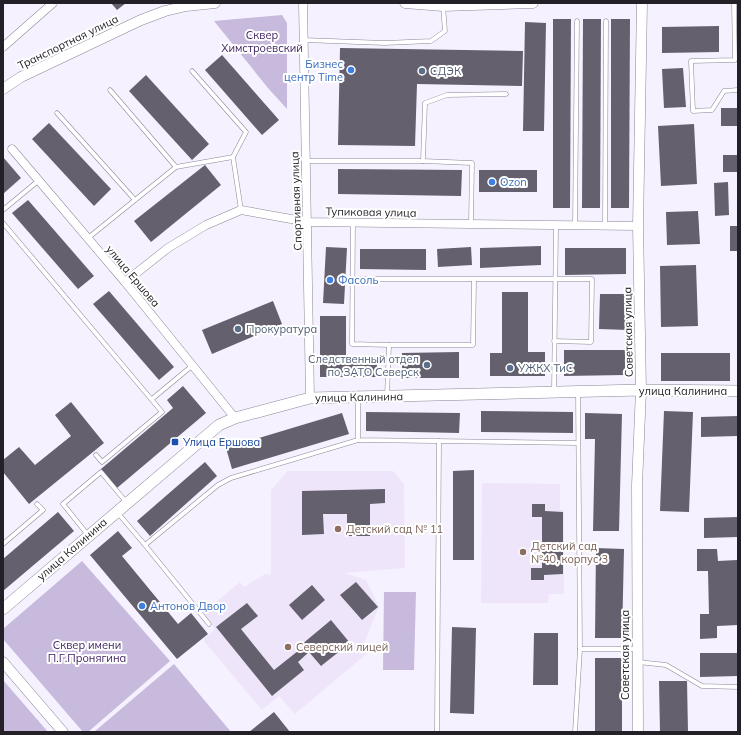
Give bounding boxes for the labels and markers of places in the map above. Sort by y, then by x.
place label: Бизнес центр Time [284,57,343,84]
place label: СДЭК [430,64,462,78]
marker: Бизнес центр Time [346,65,356,75]
marker: СДЭК [417,66,427,76]
place label: Ozon [500,175,527,189]
marker: Ozon [487,177,497,187]
place label: Фасоль [338,273,379,287]
marker: Фасоль [325,275,335,285]
place label: Прокуратура [246,322,317,336]
marker: Прокуратура [233,324,243,334]
place label: Следственный отдел по ЗАТО Северск [308,352,419,379]
marker: Следственный отдел по ЗАТО Северск [422,360,432,370]
place label: УЖКХ ТиС [517,361,573,375]
marker: УЖКХ ТиС [505,363,515,373]
place label: Улица Ершова [182,435,260,449]
marker: Улица Ершова [170,437,180,447]
place label: Детский сад № 11 [346,522,443,536]
marker: Детский сад № 11 [333,524,343,534]
place label: Детский сад №40, корпус 3 [531,539,608,566]
marker: Детский сад №40, корпус 3 [518,547,528,557]
place label: Антонов Двор [150,599,226,613]
marker: Антонов Двор [137,601,147,611]
place label: Северский лицей [296,640,388,654]
marker: Северский лицей [283,642,293,652]

